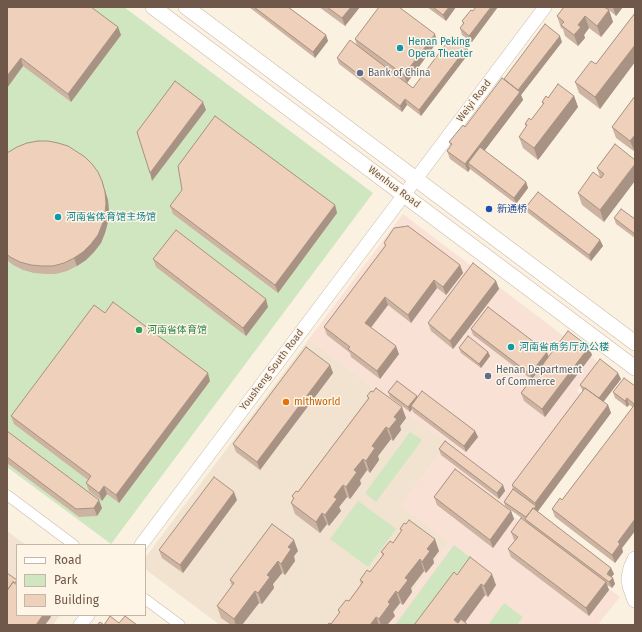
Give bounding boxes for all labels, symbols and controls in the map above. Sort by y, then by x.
place label: Henan Peking Opera Theater [408,36,472,60]
marker: Henan Peking Opera Theater [395,43,405,53]
place label: Bank of China [368,67,430,79]
marker: Bank of China [355,68,365,78]
street label: Weiyi Road [454,77,494,125]
street label: Wenhua Road [366,163,422,211]
place label: 新通桥 [497,203,527,215]
marker: 新通桥 [484,204,494,214]
place label: 河南省体育馆主场馆 [66,211,156,223]
marker: 河南省体育馆主场馆 [53,212,63,222]
place label: 河南省体育馆 [147,324,207,336]
marker: 河南省体育馆 [134,325,144,335]
street label: Yousheng South Road [238,327,306,413]
place label: 河南省商务厅办公楼 [519,341,609,353]
marker: 河南省商务厅办公楼 [506,342,516,352]
place label: Henan Department of Commerce [496,364,582,388]
marker: Henan Department of Commerce [483,371,493,381]
place label: mithworld [294,396,341,408]
marker: mithworld [281,397,291,407]
legend [16,544,146,616]
text: Road [54,553,82,567]
text: Park [54,573,78,587]
text: Building [54,593,99,607]

